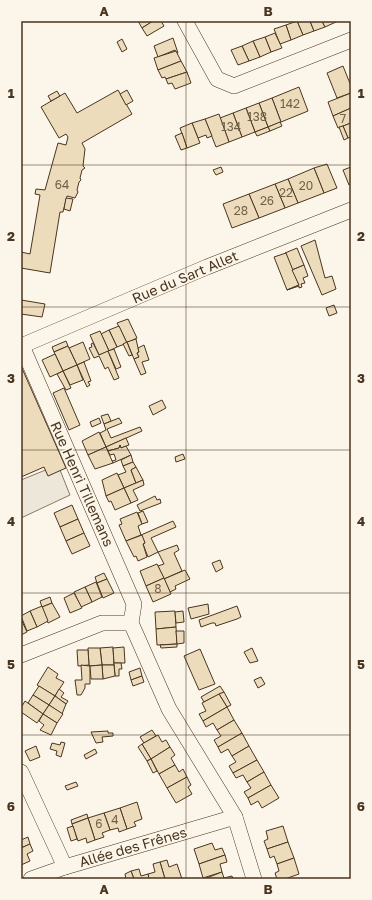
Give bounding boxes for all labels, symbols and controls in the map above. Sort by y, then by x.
text: A [99,3,109,19]
text: B [263,3,273,19]
text: 1 [8,85,15,101]
text: 1 [358,85,365,101]
house number: 142 [280,96,300,111]
house number: 138 [247,109,267,124]
house number: 7 [340,111,346,126]
house number: 134 [221,119,241,134]
house number: 64 [55,177,69,192]
house number: 20 [299,178,313,193]
house number: 22 [279,185,293,200]
house number: 26 [260,193,274,208]
house number: 28 [234,203,248,218]
text: 2 [7,228,15,244]
text: 2 [357,228,365,244]
street label: Rue du Sart Allet [129,247,240,306]
text: 3 [7,370,15,386]
text: 3 [357,370,365,386]
street label: Rue Henri Tillemans [47,419,118,549]
text: 4 [7,513,15,529]
text: 4 [357,513,365,529]
house number: 8 [154,581,162,596]
text: 5 [7,656,15,672]
text: 5 [357,656,365,672]
text: 6 [7,798,15,814]
text: 6 [357,798,365,814]
house number: 4 [111,812,119,827]
house number: 6 [95,816,103,831]
street label: Allée des Frênes [77,823,189,870]
text: A [99,881,109,897]
text: B [263,881,273,897]

